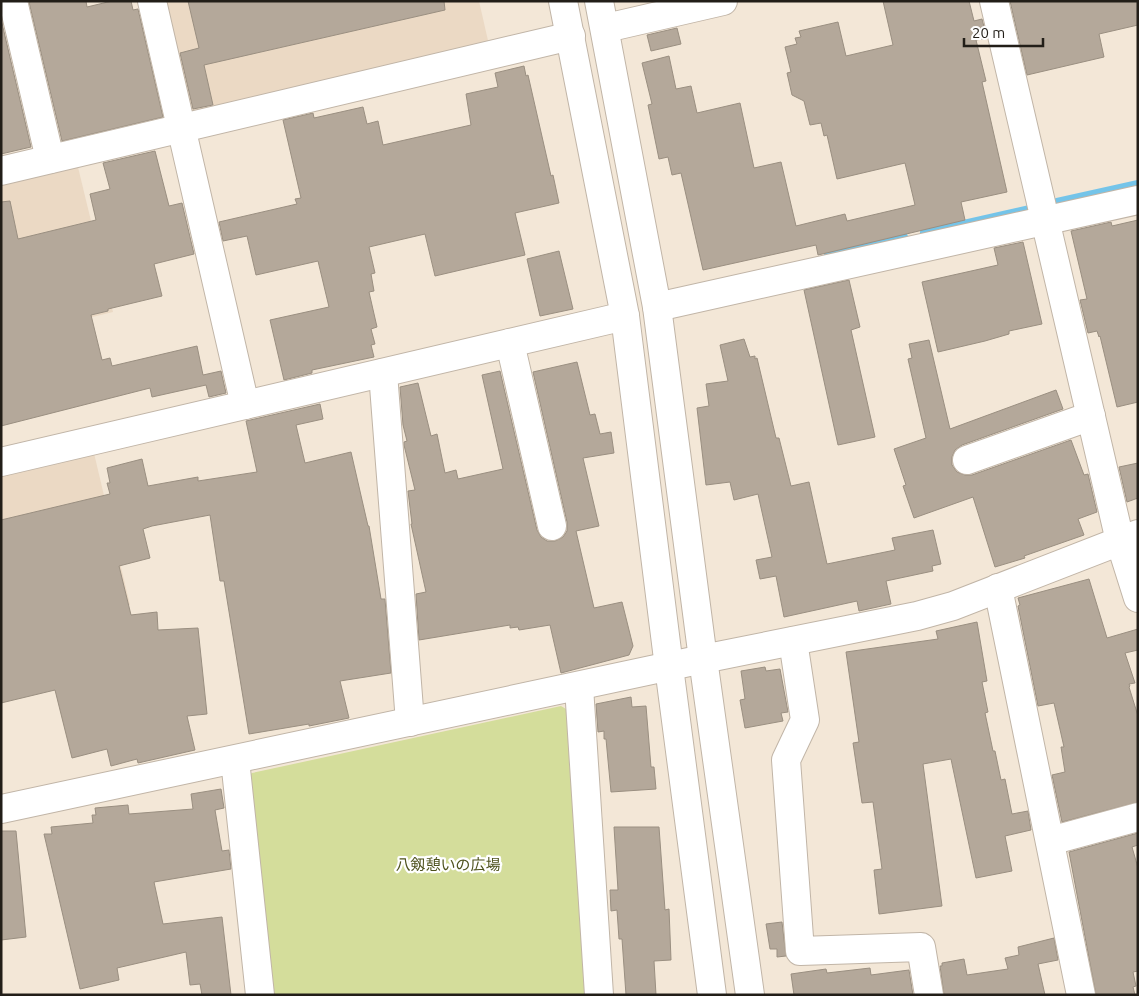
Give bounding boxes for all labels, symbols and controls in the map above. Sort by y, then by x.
scale bar [964,15,1043,47]
text: 20 m [972,24,1005,41]
park label: 八剱憩いの広場 [395,856,501,873]

